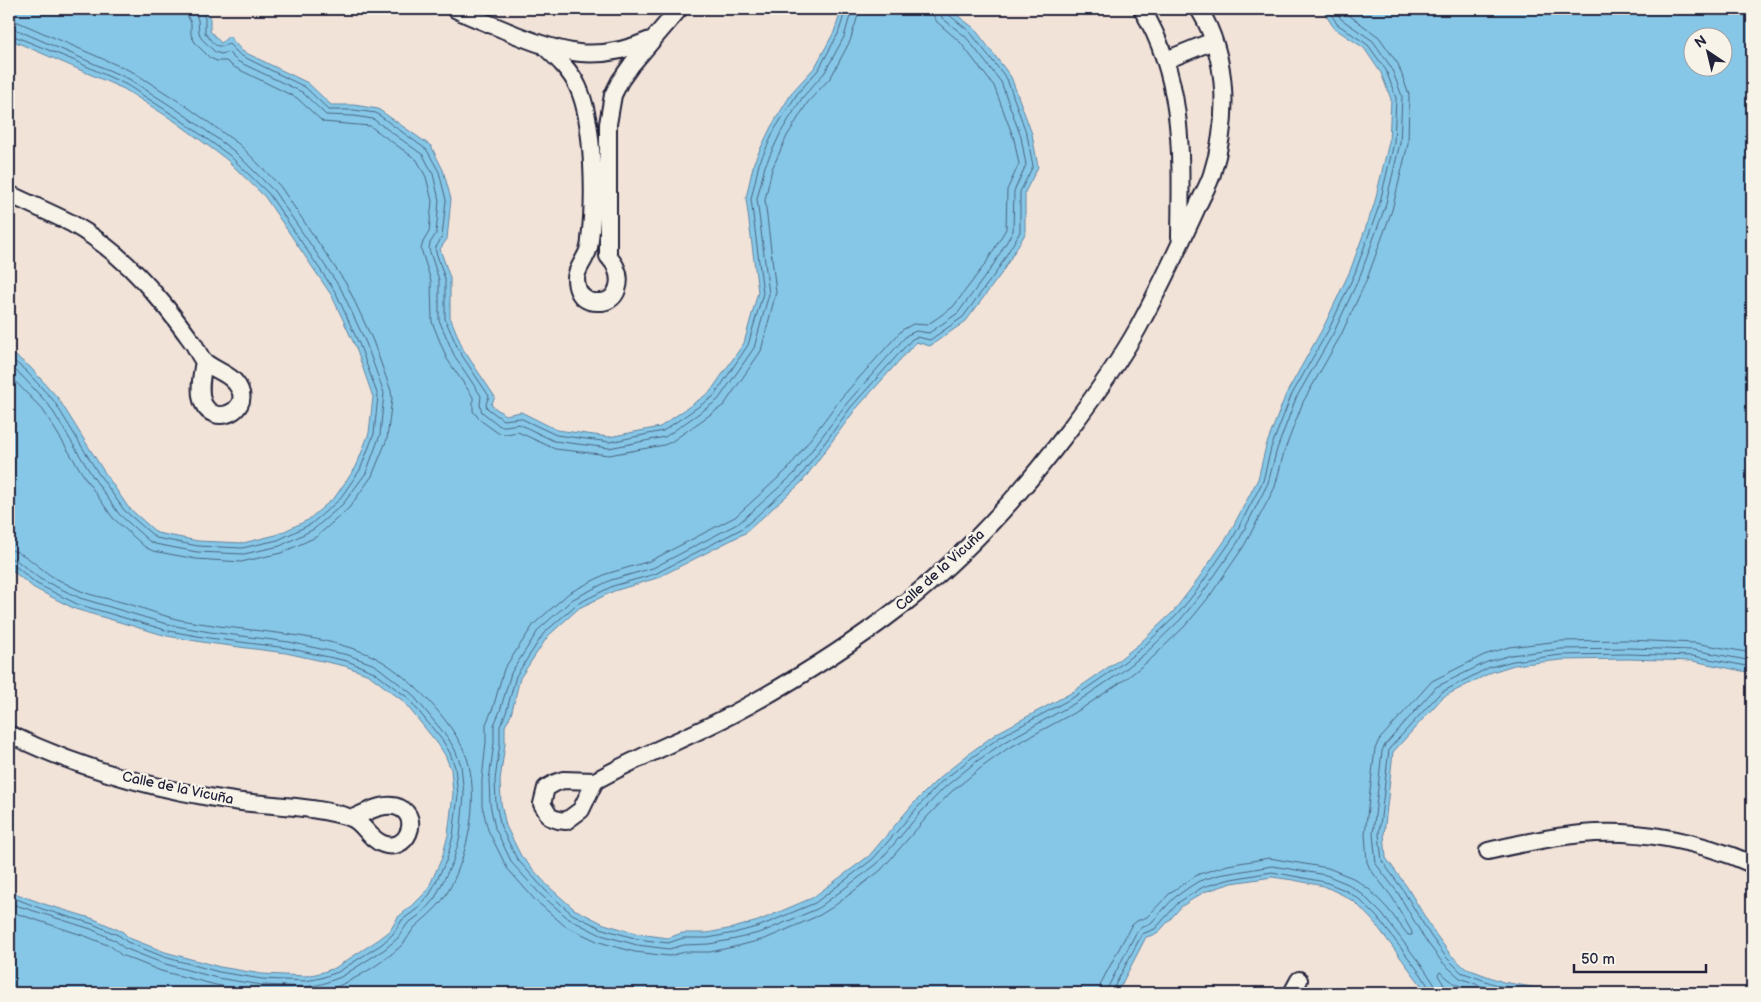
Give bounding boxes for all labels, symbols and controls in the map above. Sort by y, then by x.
north arrow [1684,28,1734,78]
text: N [1692,32,1710,52]
street label: Calle de la Vicuña [892,526,988,614]
street label: Calle de la Vicuña [121,768,235,808]
scale bar [1574,942,1706,974]
text: 50 m [1581,950,1615,969]

